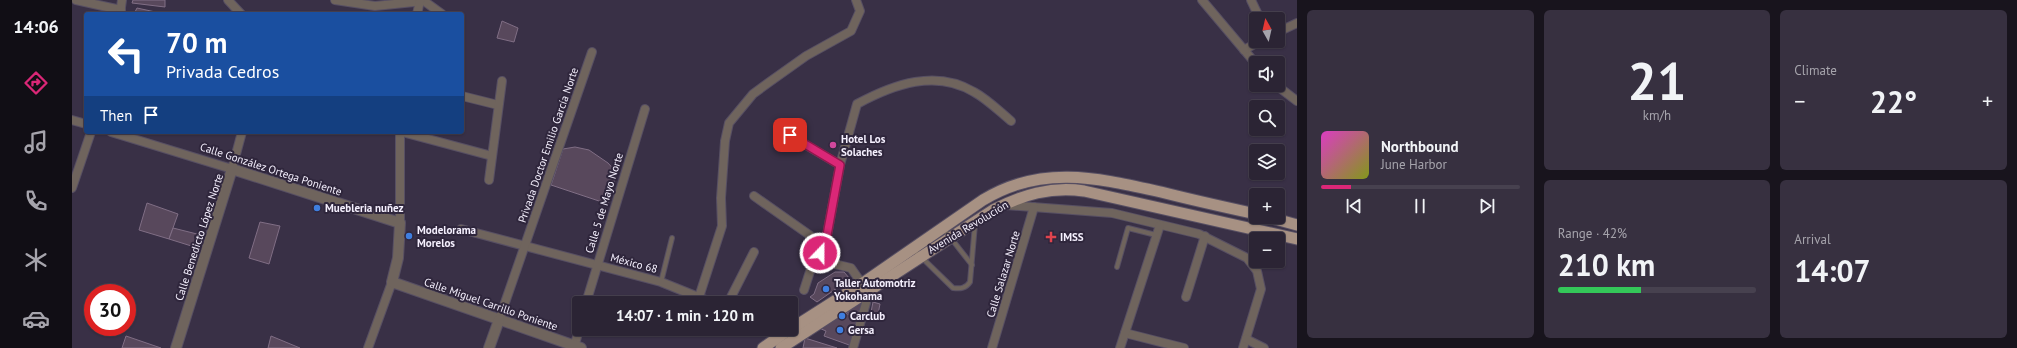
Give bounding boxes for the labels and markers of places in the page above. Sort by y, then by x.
pin [773,118,807,152]
place label: Hotel Los Solaches [841,132,886,159]
marker: Hotel Los Solaches [828,140,838,150]
place label: Muebleria nuñez [325,201,404,215]
marker: Muebleria nuñez [312,203,322,213]
place label: Modelorama Morelos [417,223,476,250]
place label: IMSS [1060,230,1084,244]
marker: Modelorama Morelos [404,231,414,241]
marker: IMSS [1045,231,1057,243]
place label: Taller Automotriz Yokohama [833,276,916,303]
marker: Taller Automotriz Yokohama [821,284,831,294]
place label: Carclub [850,309,885,323]
marker: Carclub [837,311,847,321]
place label: Gersa [848,323,874,337]
marker: Gersa [835,325,845,335]

